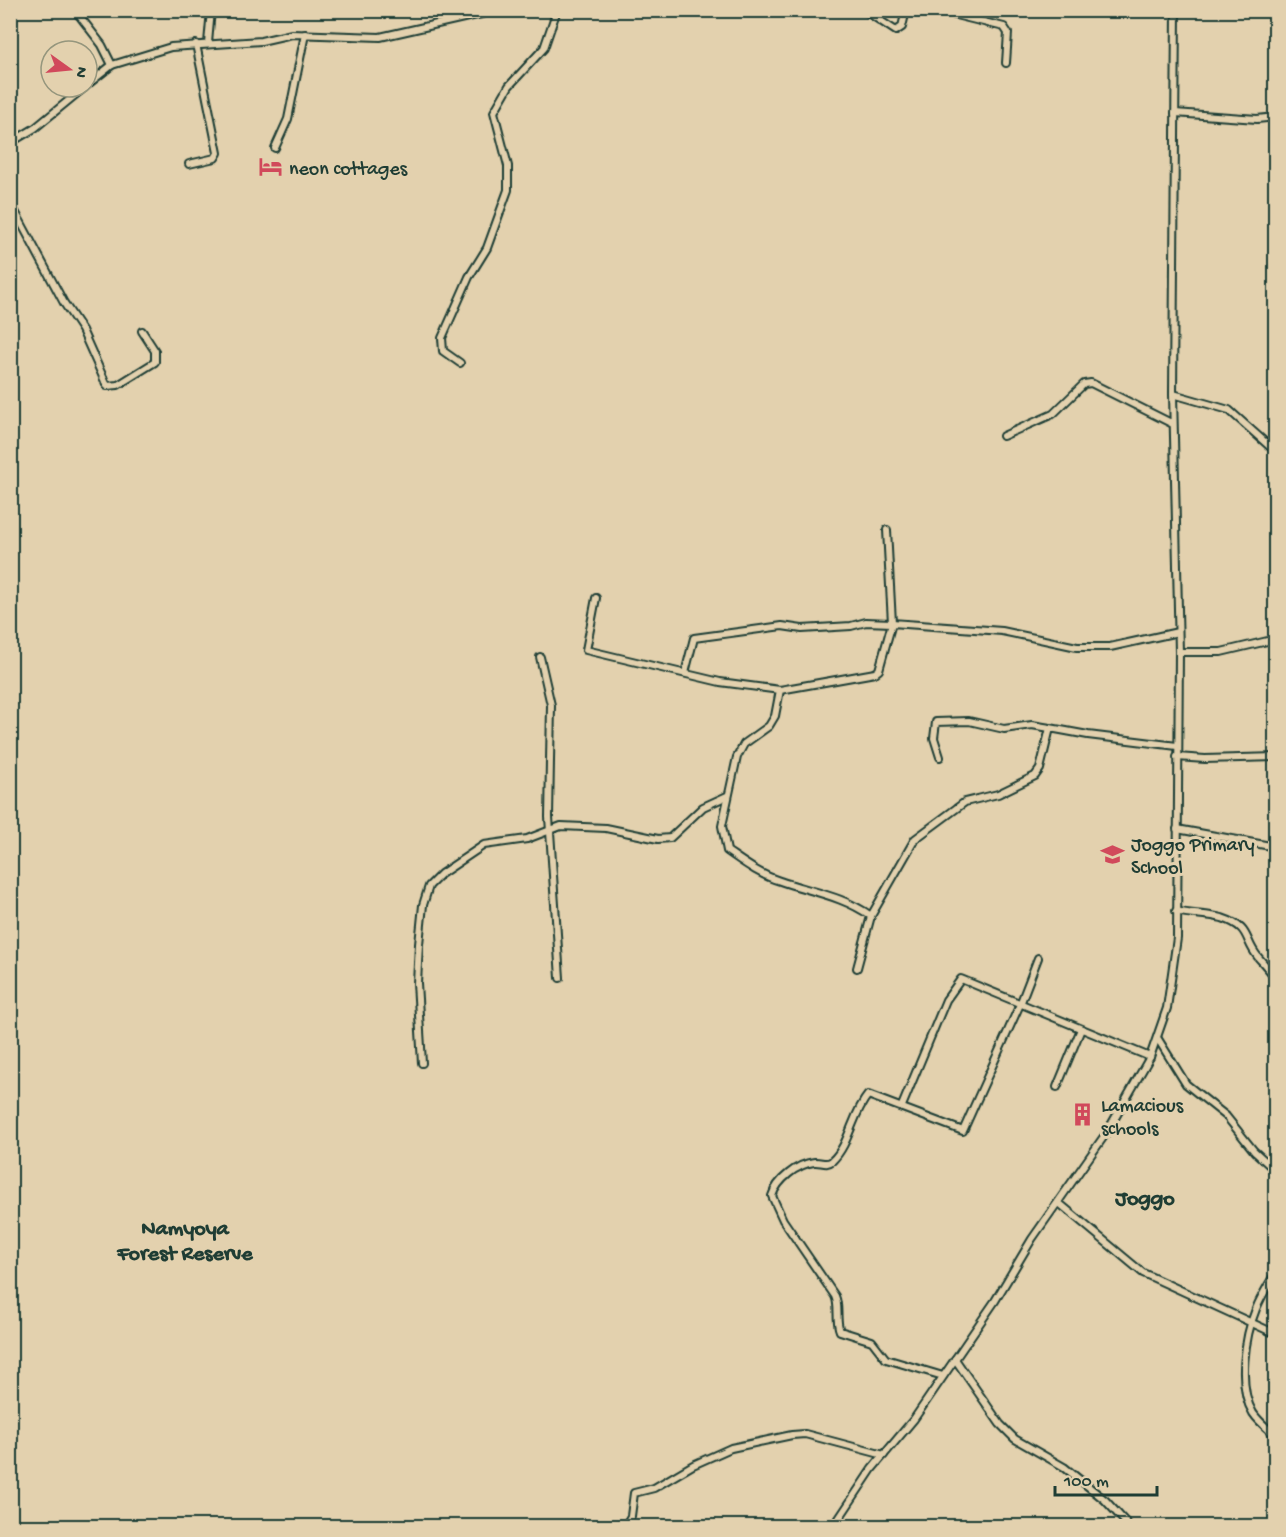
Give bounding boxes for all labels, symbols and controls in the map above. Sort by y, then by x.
north arrow [39,39,99,99]
text: N [69,64,91,80]
hotel icon: neon cottages [258,154,284,180]
place label: neon cottages [289,159,408,182]
place label: Joggo Primary School [1131,835,1255,881]
school or university icon: Joggo Primary School [1100,841,1126,867]
place label: Lamacious schools [1101,1096,1184,1142]
building icon: Lamacious schools [1070,1102,1096,1128]
district label: Joggo [1114,1187,1175,1213]
district label: Namyoya Forest Reserve [116,1217,253,1268]
scale bar [1055,1459,1157,1497]
text: 100 m [1063,1472,1109,1493]

